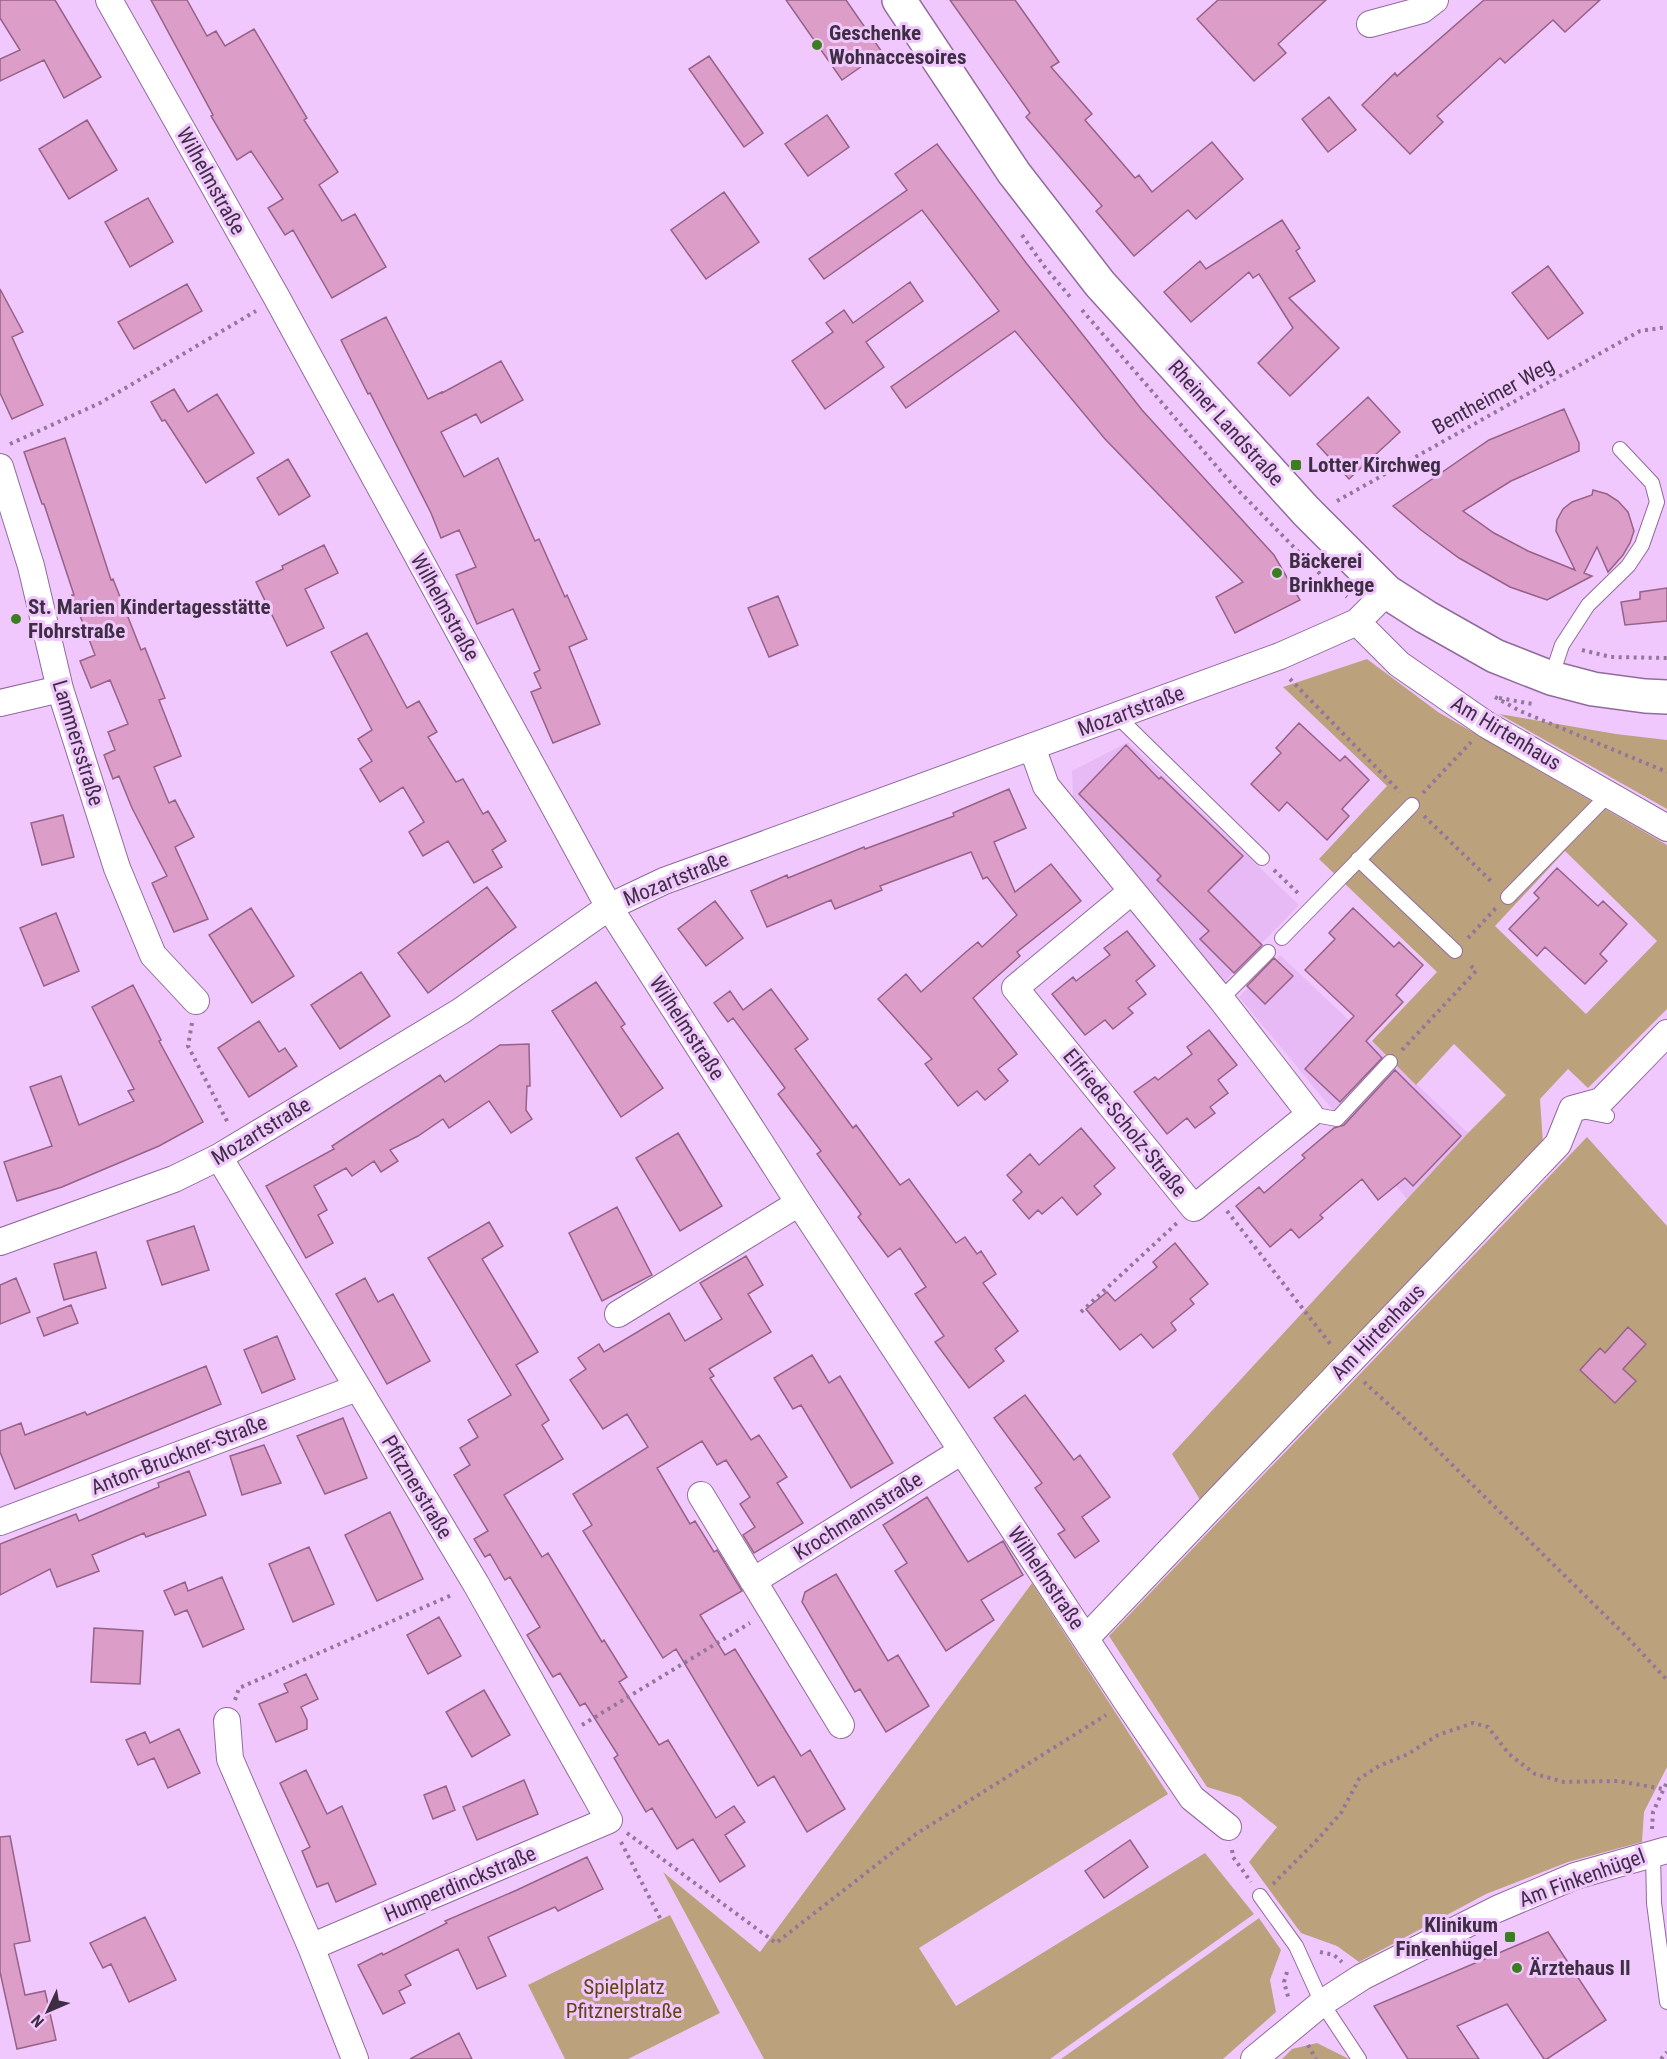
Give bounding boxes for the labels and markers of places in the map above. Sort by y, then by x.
place label: Geschenke Wohnaccesoires [829,21,966,69]
marker: Geschenke Wohnaccesoires [810,38,824,52]
place label: Lotter Kirchweg [1308,453,1441,477]
marker: Lotter Kirchweg [1289,458,1303,472]
place label: Bäckerei Brinkhege [1289,549,1374,597]
marker: Bäckerei Brinkhege [1270,566,1284,580]
place label: St. Marien Kindertagesstätte Flohrstraße [28,595,270,643]
marker: St. Marien Kindertagesstätte Flohrstraße [9,612,23,626]
place label: Klinikum Finkenhügel [1396,1913,1498,1961]
marker: Klinikum Finkenhügel [1503,1930,1517,1944]
place label: Ärztehaus II [1529,1956,1631,1980]
marker: Ärztehaus II [1510,1961,1524,1975]

